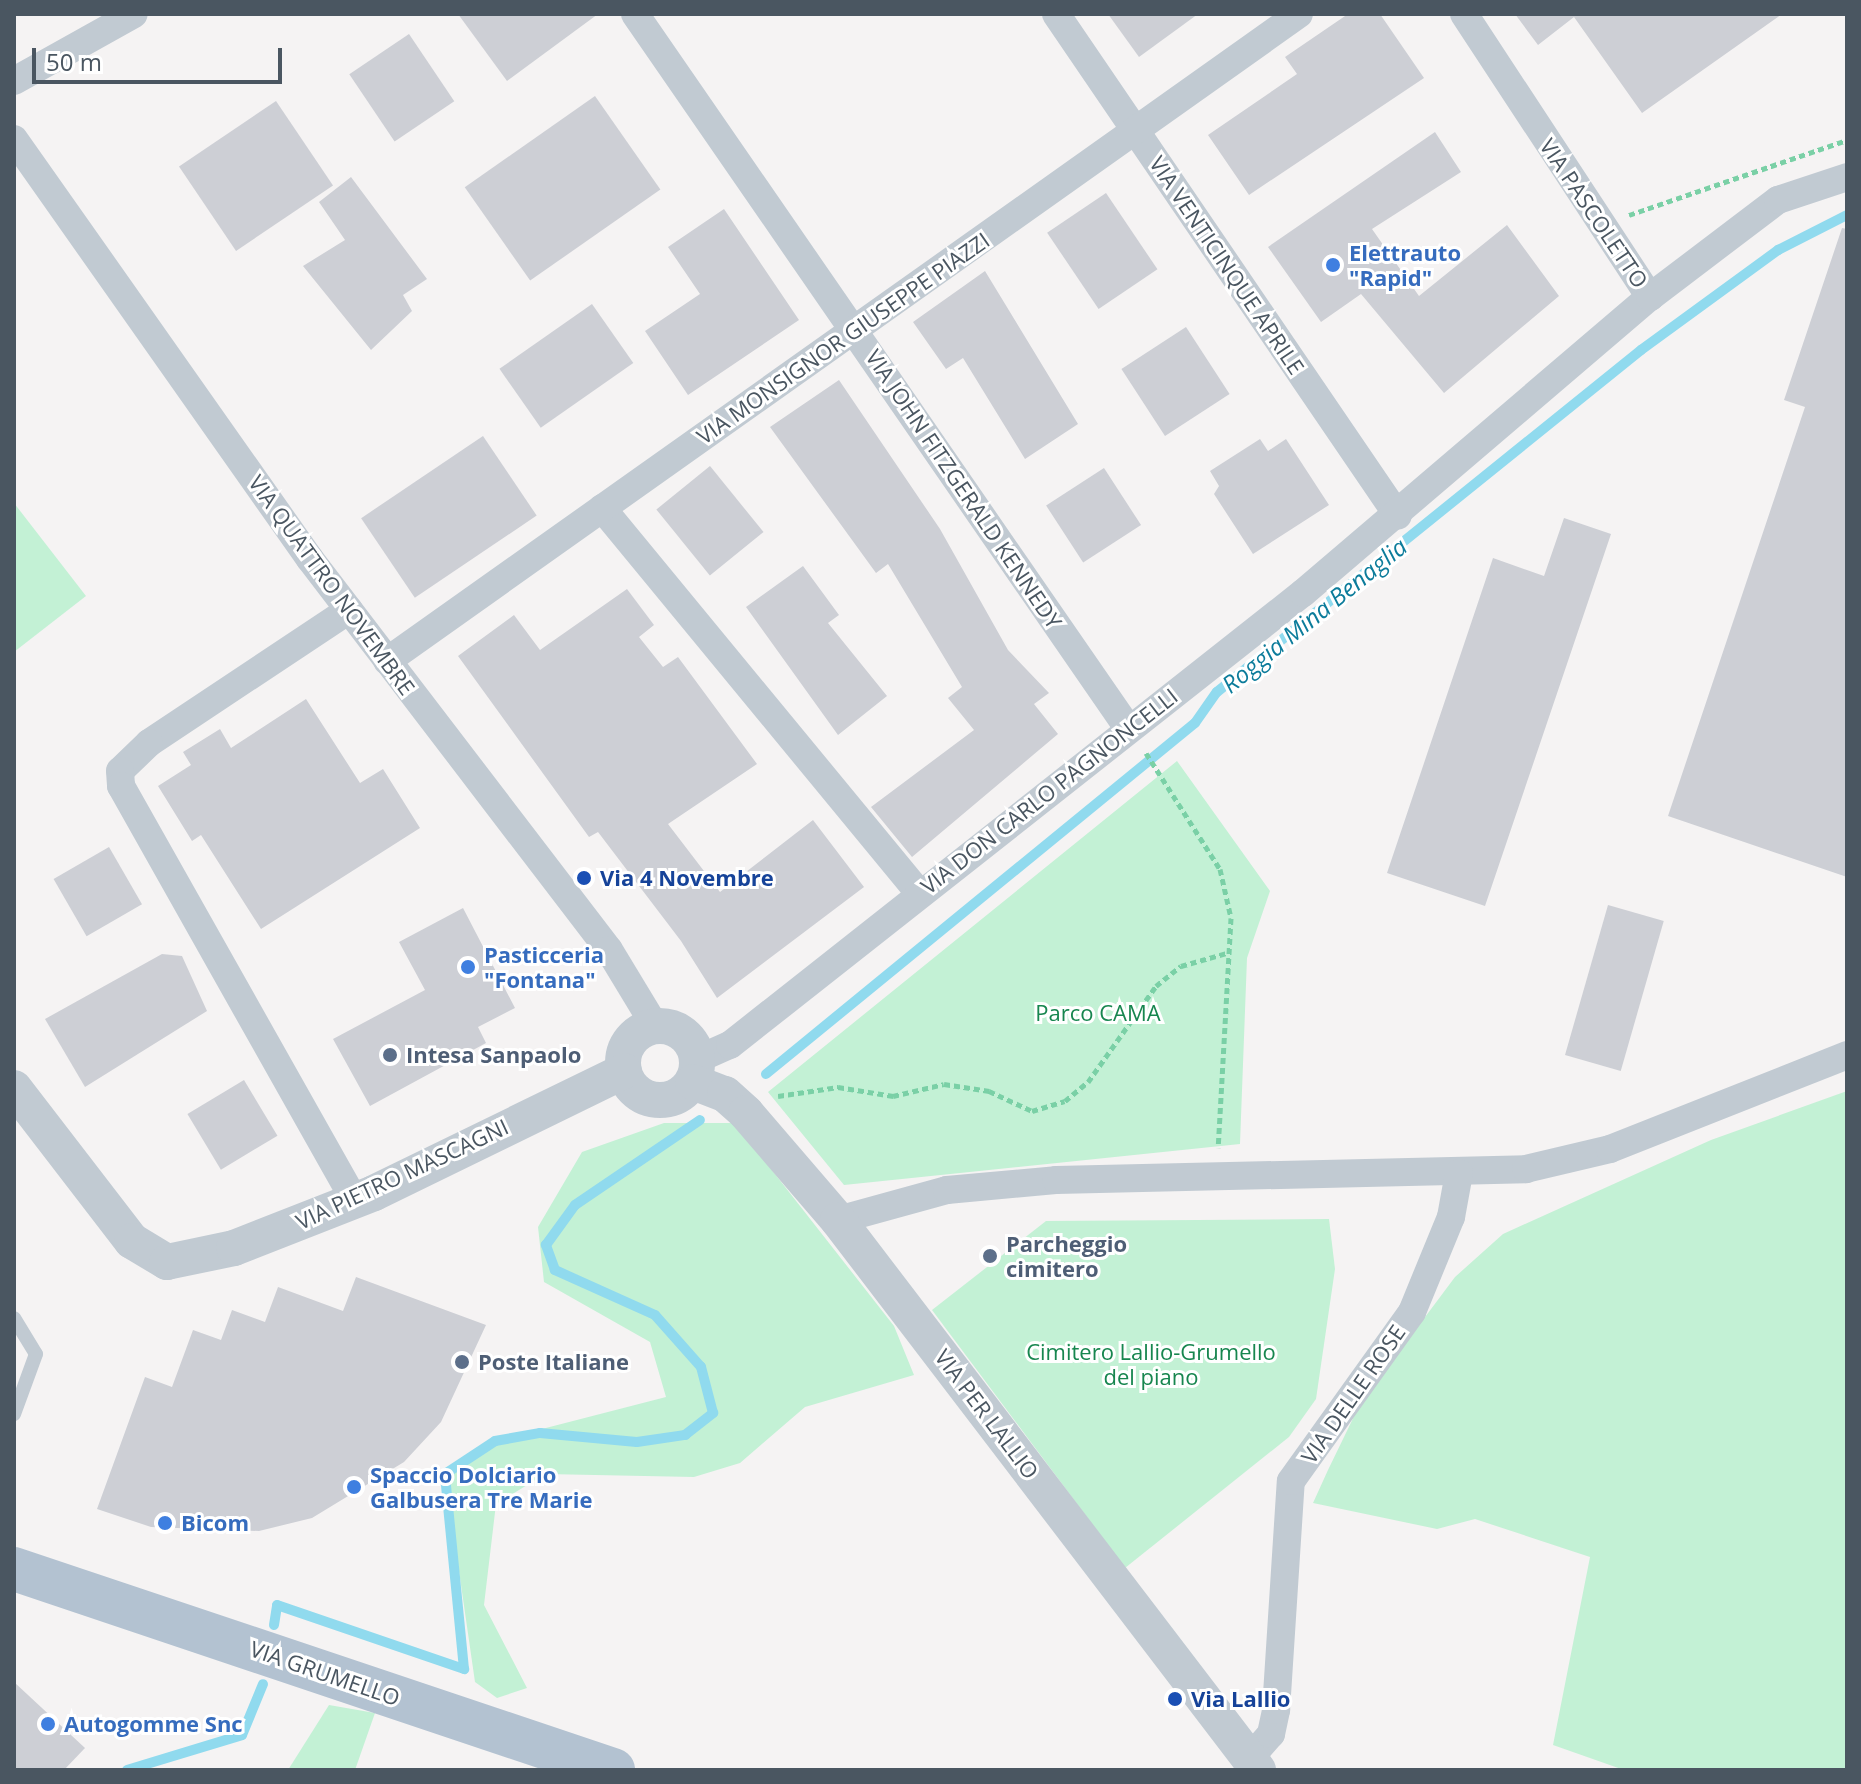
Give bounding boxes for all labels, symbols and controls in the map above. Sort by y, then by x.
scale bar [36,32,286,82]
text: 50 m [46,45,102,78]
street label: VIA PASCOLETTO [1534,133,1654,293]
street label: VIA VENTICINQUE APRILE [1144,151,1310,379]
street label: VIA MONSIGNOR GIUSEPPE PIAZZI [692,227,994,449]
place label: Elettrauto "Rapid" [1349,239,1461,290]
marker: Elettrauto "Rapid" [1324,256,1342,274]
street label: VIA JOHN FITZGERALD KENNEDY [861,344,1067,634]
street label: VIA QUATTRO NOVEMBRE [243,470,421,700]
water label: Roggia Mina Benaglia [1216,532,1412,698]
street label: VIA DON CARLO PAGNONCELLI [915,683,1183,899]
place label: Via 4 Novembre [600,865,774,891]
marker: Via 4 Novembre [575,869,593,887]
place label: Pasticceria "Fontana" [484,941,604,992]
marker: Pasticceria "Fontana" [459,958,477,976]
park label: Parco CAMA [1035,1000,1161,1026]
place label: Intesa Sanpaolo [406,1042,581,1068]
marker: Intesa Sanpaolo [381,1046,399,1064]
street label: VIA PIETRO MASCAGNI [292,1113,512,1235]
place label: Parcheggio cimitero [1006,1230,1127,1282]
marker: Parcheggio cimitero [981,1247,999,1265]
street label: VIA DELLE ROSE [1295,1320,1411,1468]
park label: Cimitero Lallio-Grumello del piano [1026,1338,1276,1390]
street label: VIA PER LALLIO [930,1344,1044,1484]
place label: Poste Italiane [478,1349,629,1375]
marker: Poste Italiane [453,1353,471,1371]
place label: Spaccio Dolciario Galbusera Tre Marie [370,1461,592,1512]
marker: Spaccio Dolciario Galbusera Tre Marie [345,1478,363,1496]
place label: Bicom [181,1510,249,1536]
marker: Bicom [156,1514,174,1532]
street label: VIA GRUMELLO [247,1635,403,1711]
place label: Via Lallio [1191,1686,1290,1712]
marker: Via Lallio [1166,1690,1184,1708]
place label: Autogomme Snc [64,1711,243,1737]
marker: Autogomme Snc [39,1715,57,1733]

